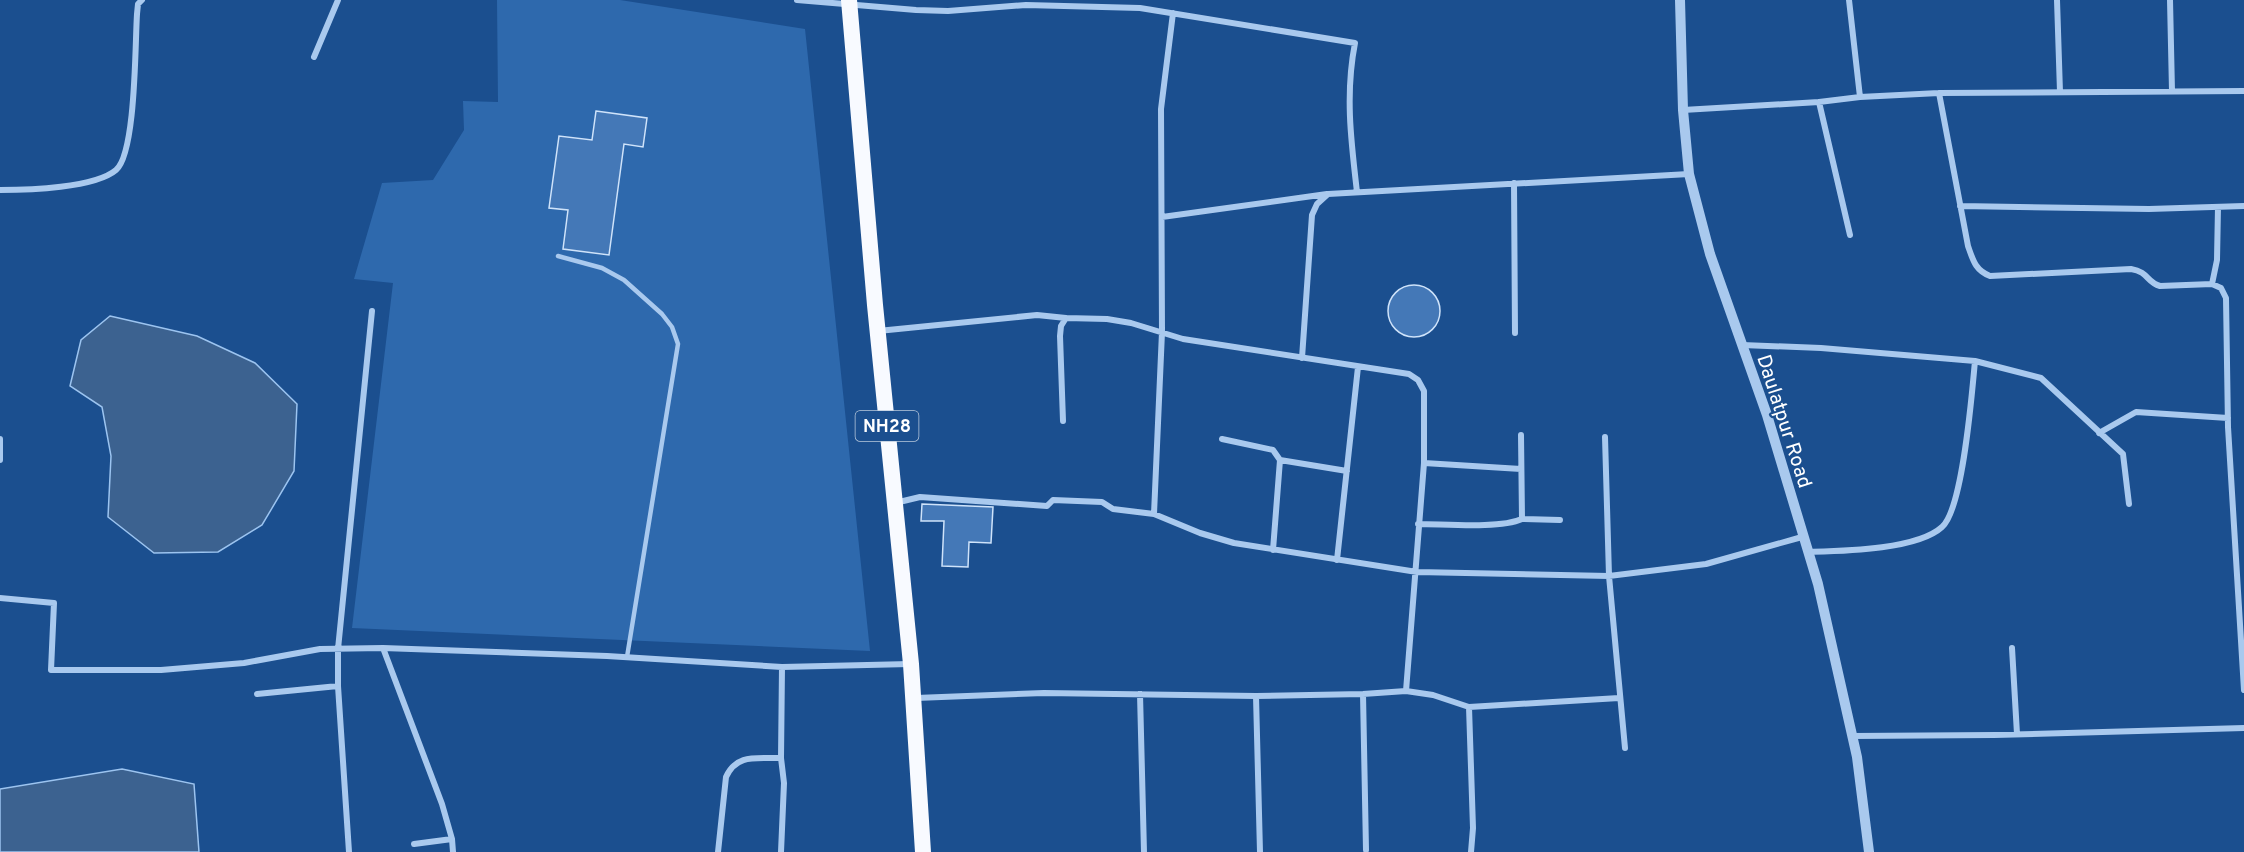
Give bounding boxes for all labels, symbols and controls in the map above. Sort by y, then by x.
street label: Daulatpur Road [1749,352,1817,492]
road number: NH28 [856,411,918,441]

